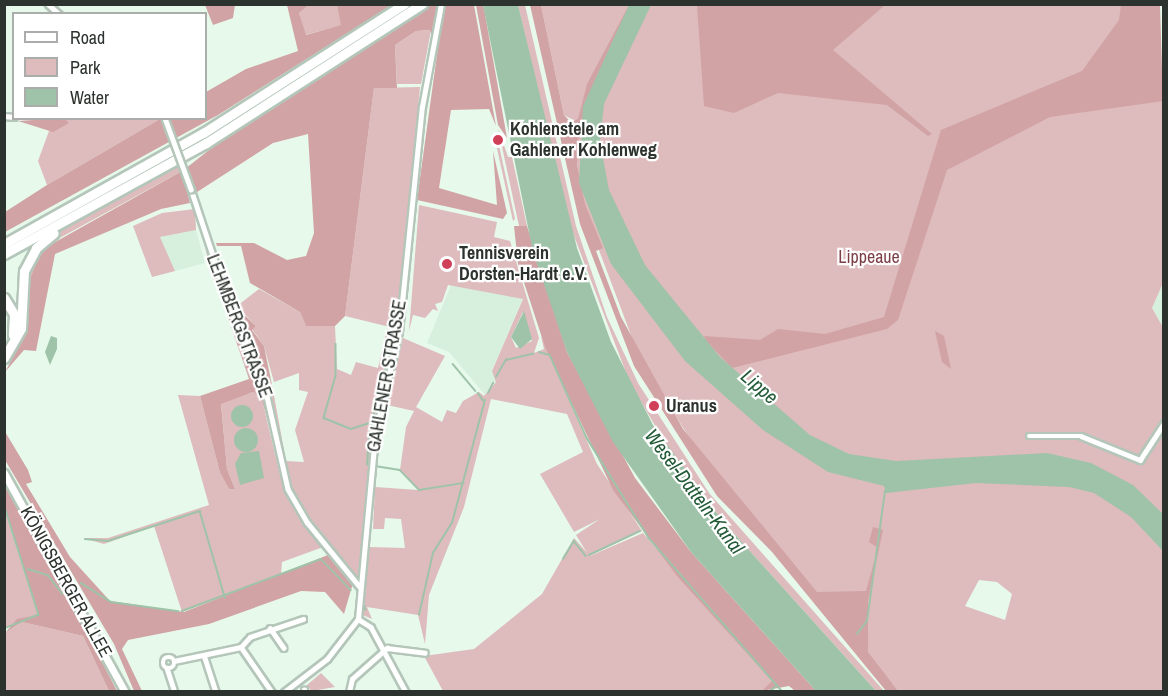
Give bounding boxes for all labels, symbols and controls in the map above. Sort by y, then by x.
legend [12,12,207,120]
text: Road [70,25,105,50]
text: Park [70,55,100,80]
text: Water [70,85,109,110]
place label: Kohlenstele am Gahlener Kohlenweg [510,119,657,162]
marker: Kohlenstele am Gahlener Kohlenweg [491,133,505,147]
place label: Tennisverein Dorsten-Hardt e.V. [459,243,587,286]
park label: Lippeaue [838,246,900,268]
street label: LEHMBERGSTRASSE [202,251,276,401]
marker: Tennisverein Dorsten-Hardt e.V. [440,257,454,271]
street label: GAHLENER STRASSE [363,298,411,454]
water label: Lippe [737,363,783,409]
place label: Uranus [666,395,717,417]
marker: Uranus [647,399,661,413]
water label: Wesel-Datteln-Kanal [640,424,750,558]
street label: KÖNIGSBERGER ALLEE [15,503,117,661]

